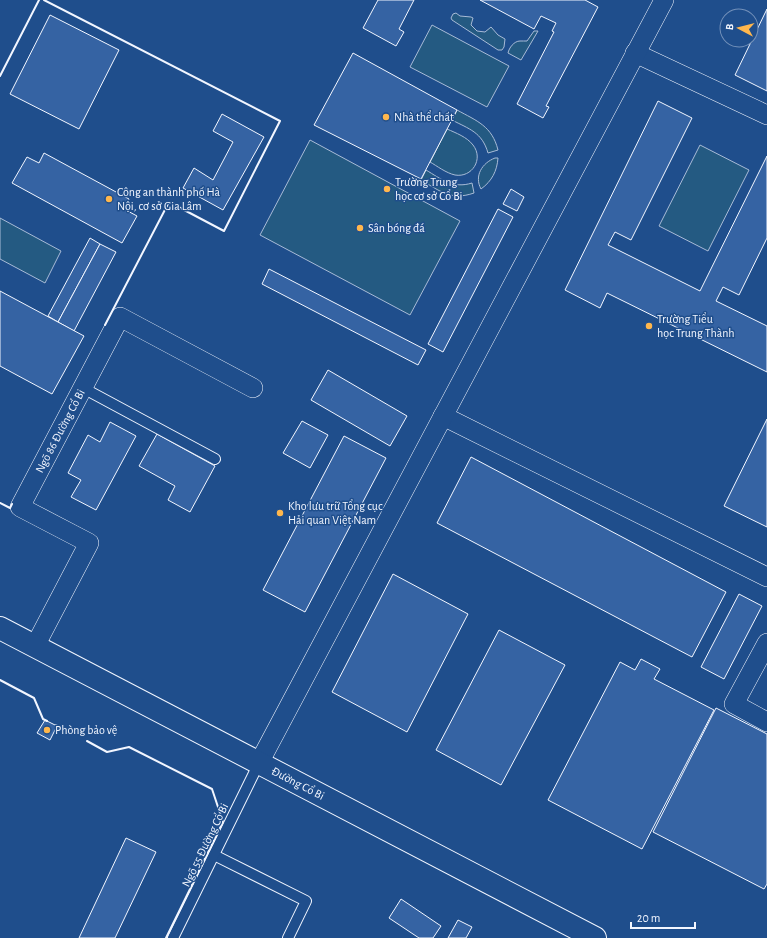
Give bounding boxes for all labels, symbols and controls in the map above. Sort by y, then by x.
north arrow [719,8,759,48]
text: B [724,22,735,31]
place label: Nhà thể chất [394,110,454,123]
marker: Nhà thể chất [381,112,391,122]
place label: Trường Trung học cơ sở Cổ Bi [395,176,463,202]
marker: Trường Trung học cơ sở Cổ Bi [382,184,392,194]
place label: Công an thành phố Hà Nội, cơ sở Gia Lâm [117,186,220,212]
marker: Công an thành phố Hà Nội, cơ sở Gia Lâm [104,194,114,204]
place label: Sân bóng đá [368,222,425,234]
marker: Sân bóng đá [355,223,365,233]
place label: Trường Tiểu học Trung Thành [657,312,735,339]
marker: Trường Tiểu học Trung Thành [644,321,654,331]
street label: Ngõ 86 Đường Cổ Bi [33,387,87,475]
place label: Kho lưu trữ Tổng cục Hải quan Việt Nam [288,499,383,526]
marker: Kho lưu trữ Tổng cục Hải quan Việt Nam [275,508,285,518]
place label: Phòng bảo vệ [55,724,117,736]
marker: Phòng bảo vệ [42,725,52,735]
street label: Đường Cổ Bi [270,765,326,802]
street label: Ngõ 55 Đường Cổ Bi [179,801,230,889]
scale bar [631,904,695,930]
text: 20 m [637,912,660,924]

